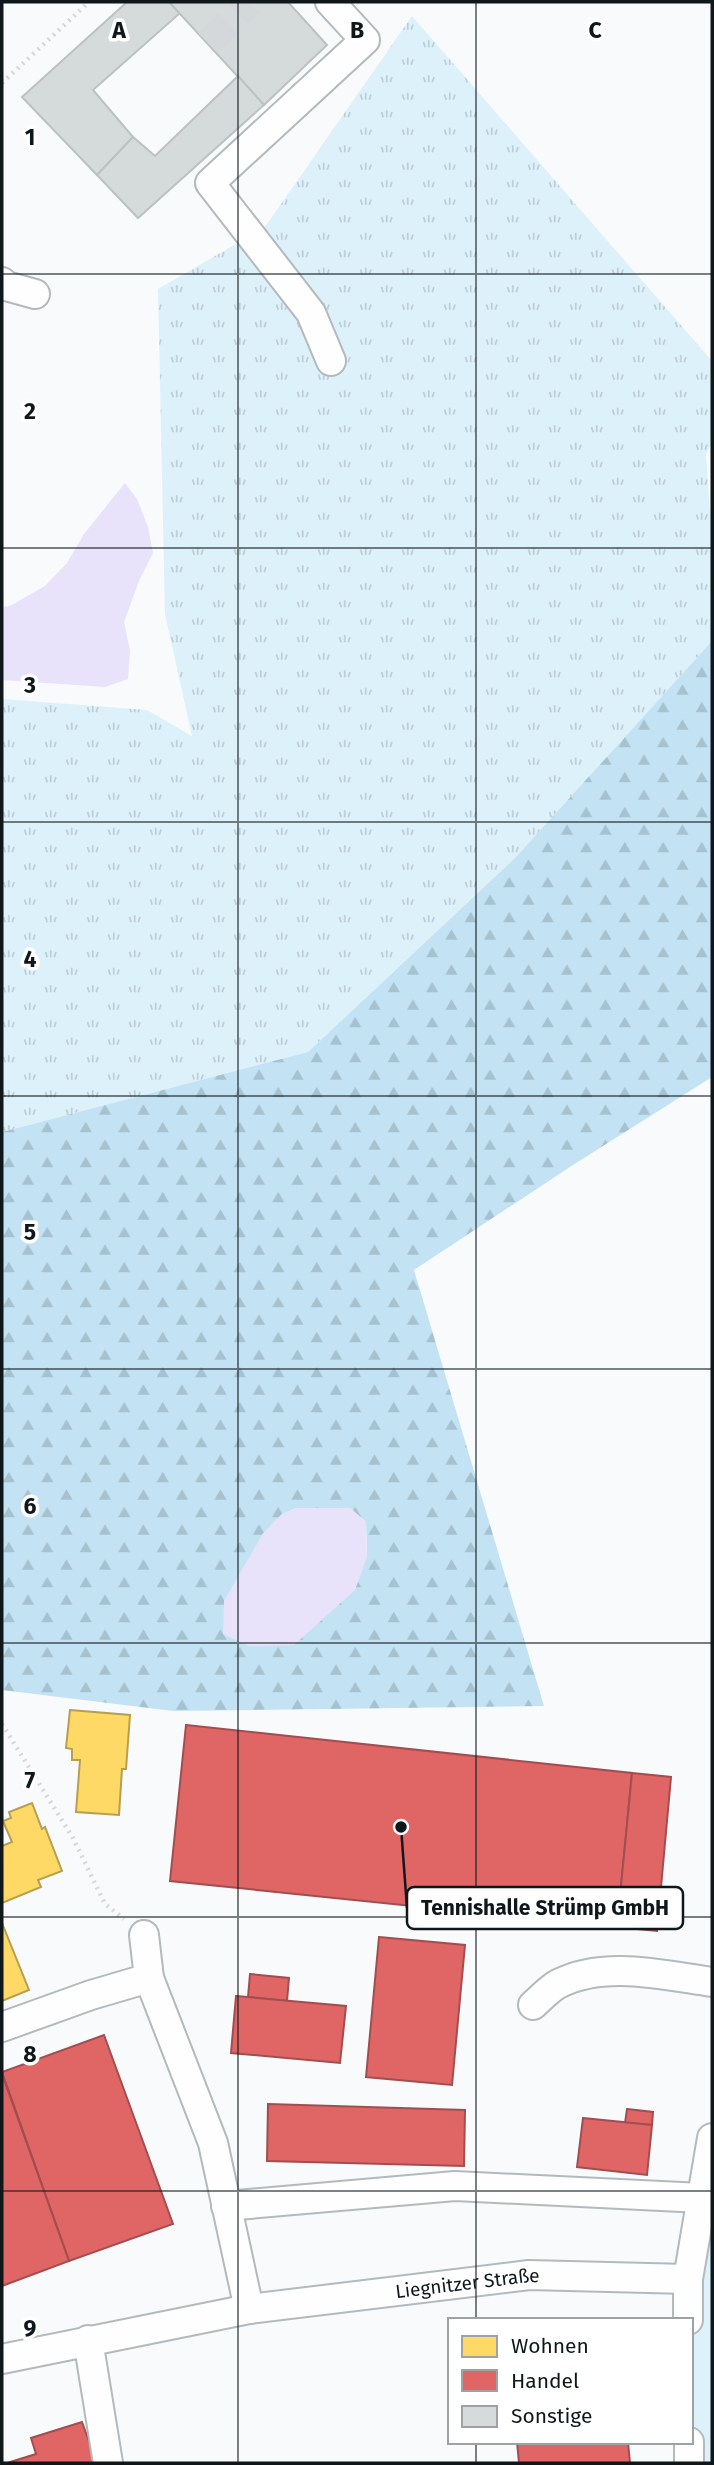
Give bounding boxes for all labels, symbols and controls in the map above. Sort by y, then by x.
text: A [111,16,126,44]
text: B [350,16,364,44]
text: C [588,16,602,44]
text: 1 [25,123,35,151]
text: 2 [24,397,36,425]
text: 3 [23,671,36,699]
text: 4 [24,945,37,973]
text: 5 [24,1218,36,1246]
text: 6 [24,1492,37,1520]
text: 7 [25,1766,36,1794]
callout: Tennishalle Strümp GmbH [407,1887,683,1929]
text: Tennishalle Strümp GmbH [421,1895,669,1921]
text: 8 [23,2040,37,2068]
street label: Liegnitzer Straße [394,2264,540,2303]
text: 9 [24,2314,37,2342]
legend [448,2318,693,2444]
text: Wohnen [511,2333,589,2359]
text: Handel [511,2368,579,2394]
text: Sonstige [511,2403,592,2429]

